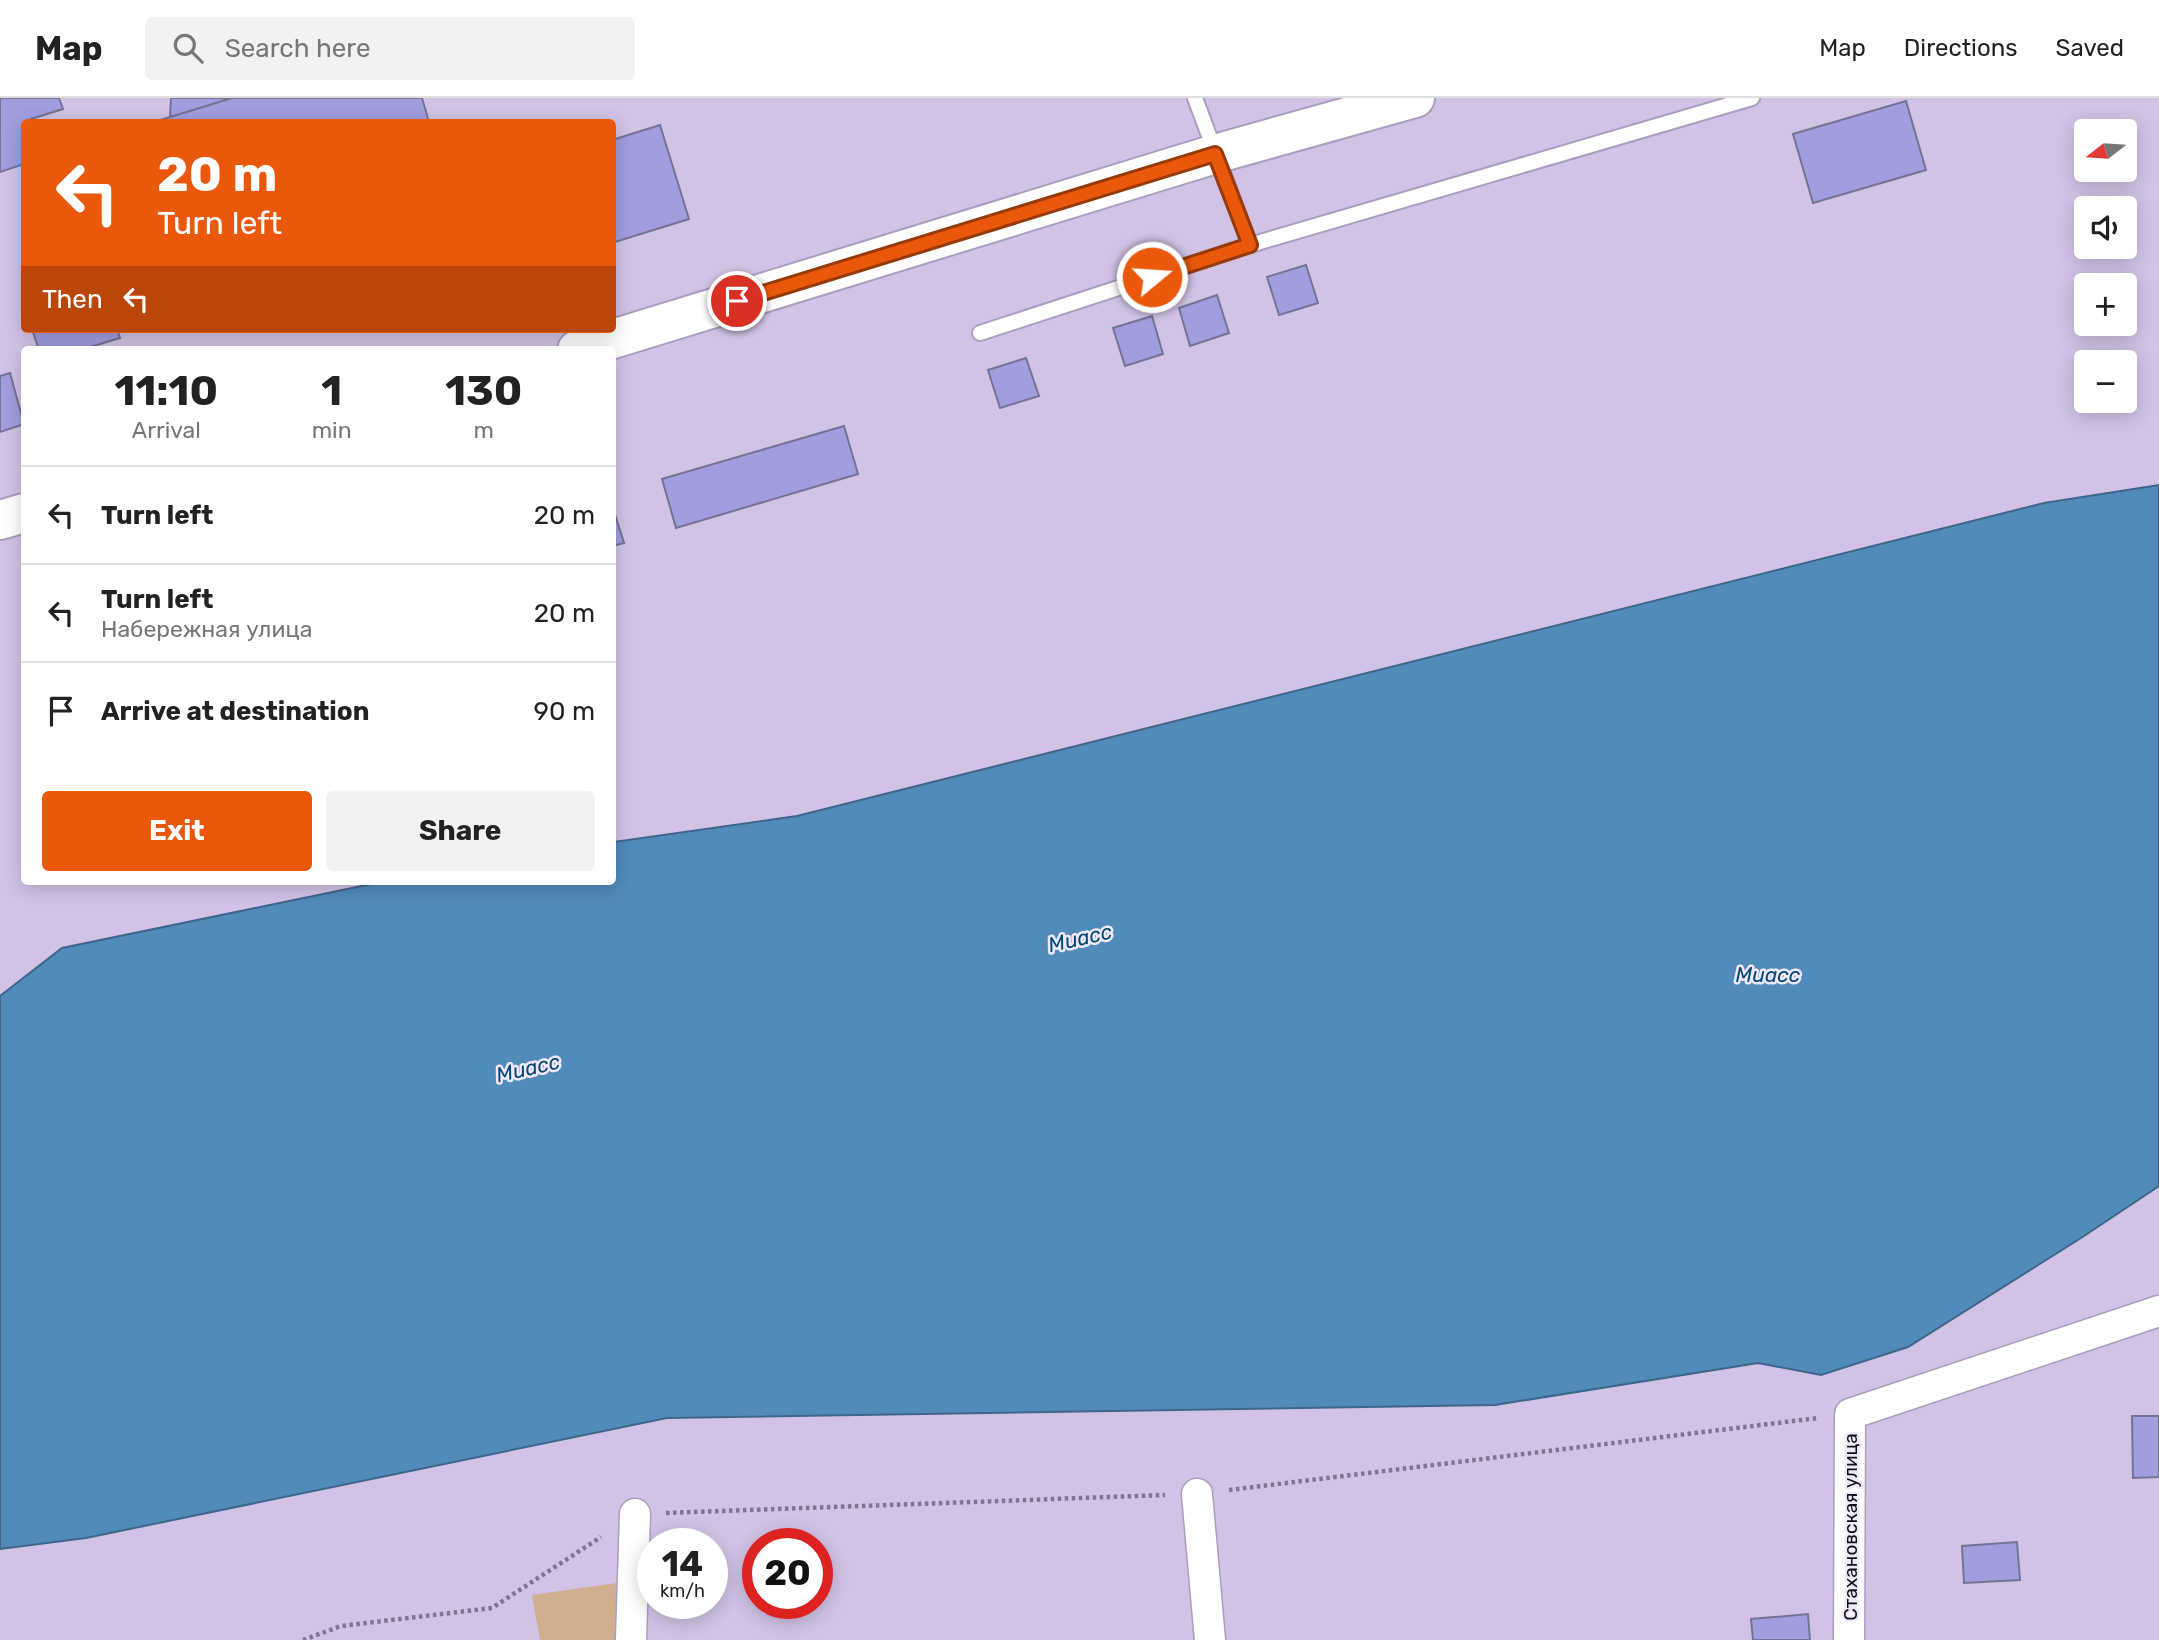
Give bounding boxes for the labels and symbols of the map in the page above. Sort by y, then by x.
north arrow [2074,119,2137,182]
position arrow [1115,240,1189,314]
pin [707,271,767,331]
water label: Миасс [1046,919,1114,957]
water label: Миасс [1736,962,1800,987]
water label: Миасс [494,1049,562,1087]
street label: Стахановская улица [1839,1433,1862,1621]
speed limit sign: 20 [742,1528,833,1619]

